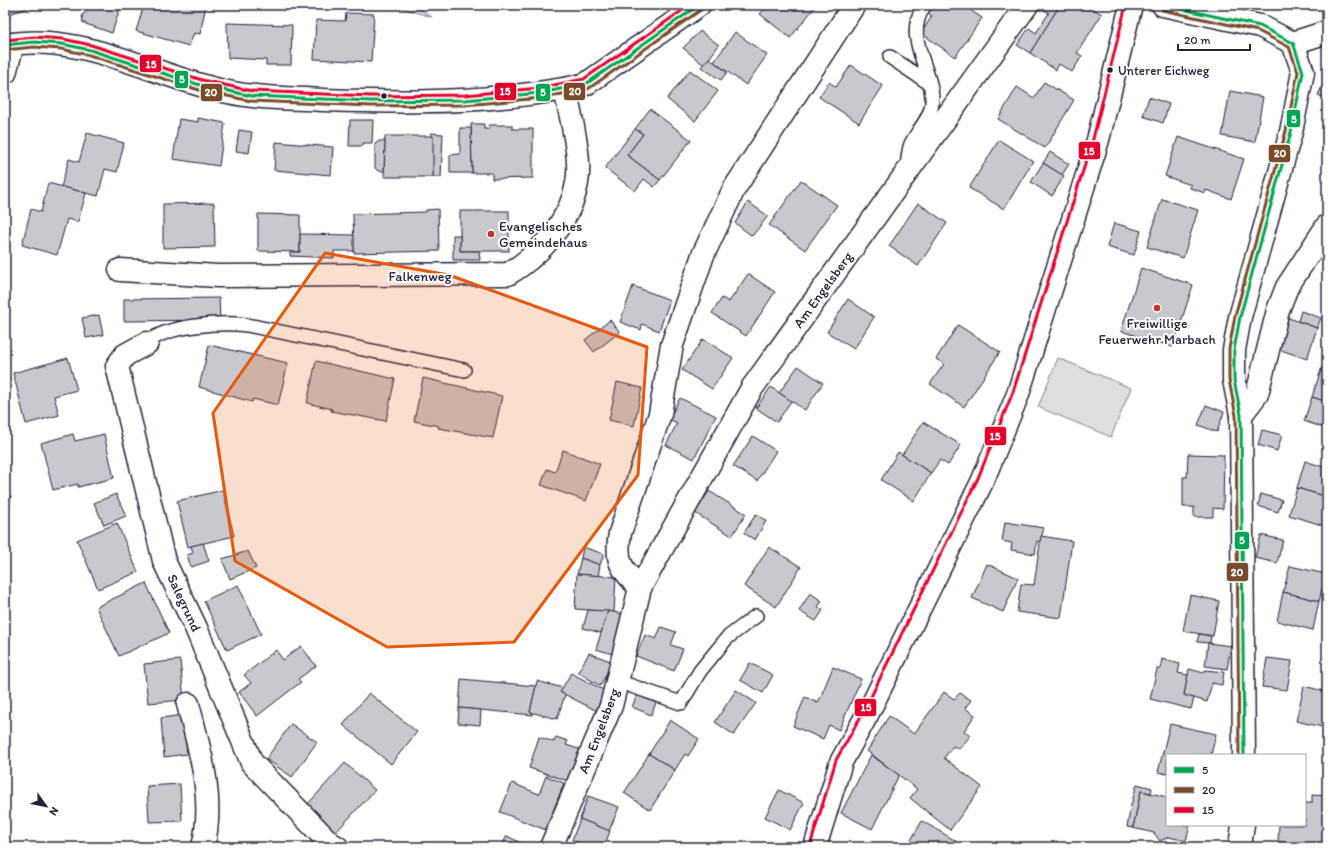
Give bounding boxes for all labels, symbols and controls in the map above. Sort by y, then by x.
scale bar [1178,26,1250,52]
text: 20 m [1184,33,1211,47]
line badge: 15 [139,54,162,73]
text: 15 [146,58,157,71]
place label: Unterer Eichweg [1118,63,1210,78]
marker: Unterer Eichweg [1105,65,1115,75]
line badge: 5 [174,70,189,89]
text: 5 [179,73,185,86]
line badge: 15 [494,82,517,101]
line badge: 20 [563,82,586,101]
line badge: 20 [200,83,223,102]
line badge: 5 [535,83,551,102]
text: 15 [500,85,511,98]
text: 20 [569,85,582,98]
text: 20 [205,86,218,99]
text: 5 [540,86,546,99]
unlabelled marker [379,91,389,101]
line badge: 5 [1286,109,1301,128]
text: 5 [1291,113,1297,126]
line badge: 15 [1078,141,1101,160]
line badge: 20 [1268,144,1291,163]
text: 15 [1084,145,1095,158]
text: 20 [1274,147,1287,160]
place label: Evangelisches Gemeindehaus [499,218,588,251]
marker: Evangelisches Gemeindehaus [486,229,496,239]
street label: Am Engelsberg [790,248,857,331]
street label: Falkenweg [388,268,452,285]
marker: Freiwillige Feuerwehr Marbach [1152,303,1162,313]
place label: Freiwillige Feuerwehr Marbach [1098,315,1216,348]
line badge: 15 [984,426,1007,446]
text: 15 [990,430,1001,443]
line badge: 5 [1234,531,1250,550]
text: 5 [1239,534,1245,547]
line badge: 20 [1226,562,1249,582]
text: 20 [1231,566,1244,579]
street label: Salegrund [163,571,205,635]
street label: Am Engelsberg [575,685,623,776]
line badge: 15 [854,698,877,717]
text: 15 [861,701,872,714]
legend [1166,754,1306,826]
text: 5 [1202,763,1208,777]
text: 20 [1202,783,1216,797]
north arrow [26,786,66,826]
text: 15 [1202,803,1214,817]
text: N [46,805,61,818]

